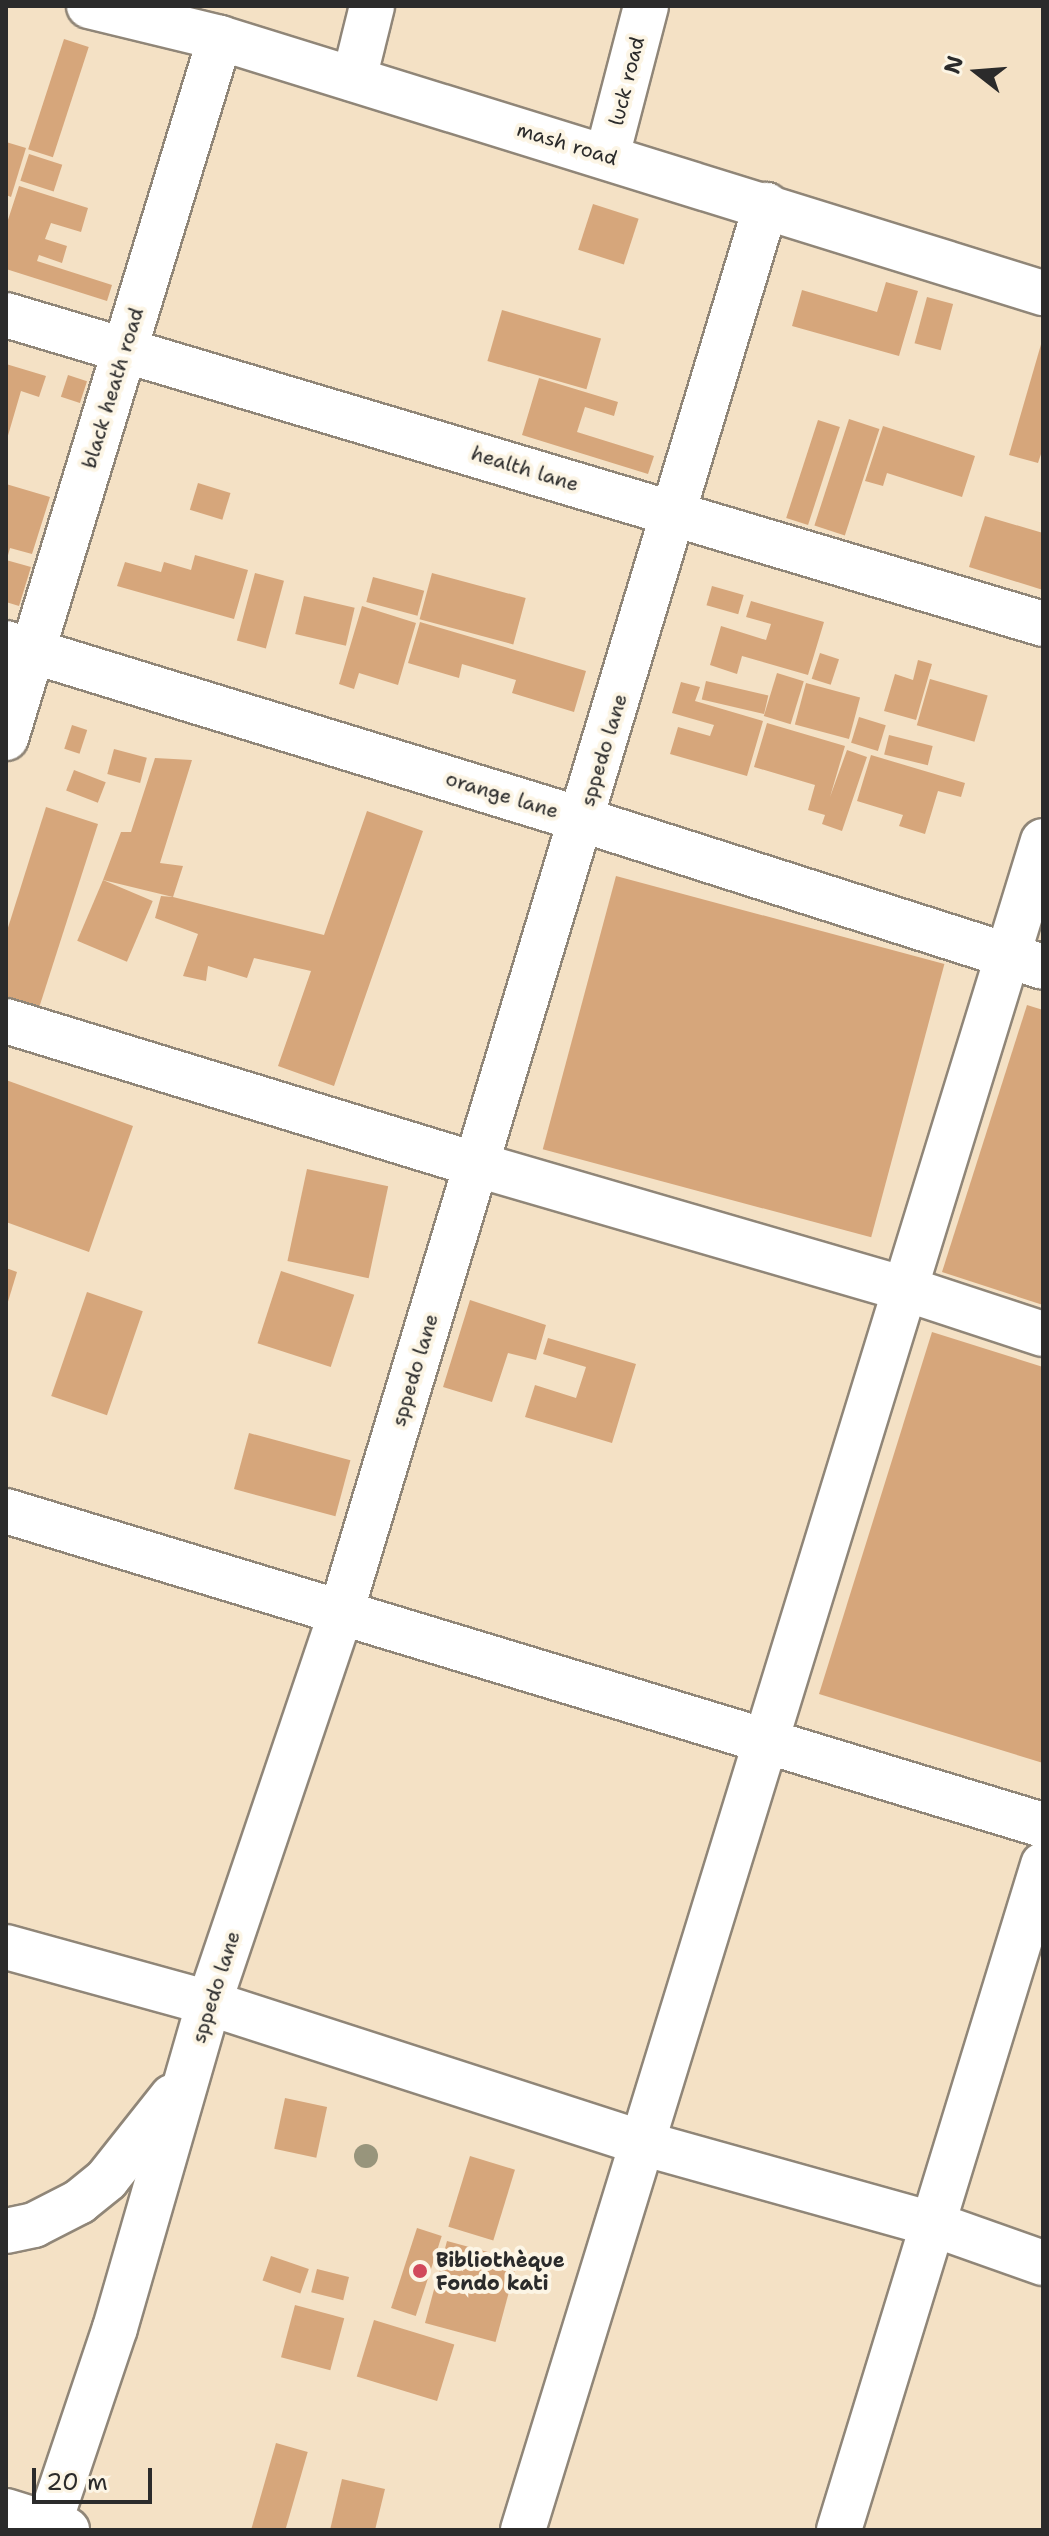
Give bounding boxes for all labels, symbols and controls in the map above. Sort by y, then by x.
north arrow [937,32,1017,112]
street label: luck road [604,34,650,128]
text: N [937,52,970,77]
street label: mash road [514,117,620,171]
street label: black heath road [77,305,149,471]
street label: health lane [468,441,582,497]
street label: sppedo lane [576,691,632,809]
street label: orange lane [443,766,561,824]
street label: sppedo lane [387,1311,443,1429]
street label: sppedo lane [187,1928,245,2046]
place label: Bibliothèque Fondo kati [436,2248,565,2295]
marker: Bibliothèque Fondo kati [411,2262,429,2280]
scale bar [36,2452,156,2502]
text: 20 m [46,2466,108,2498]

